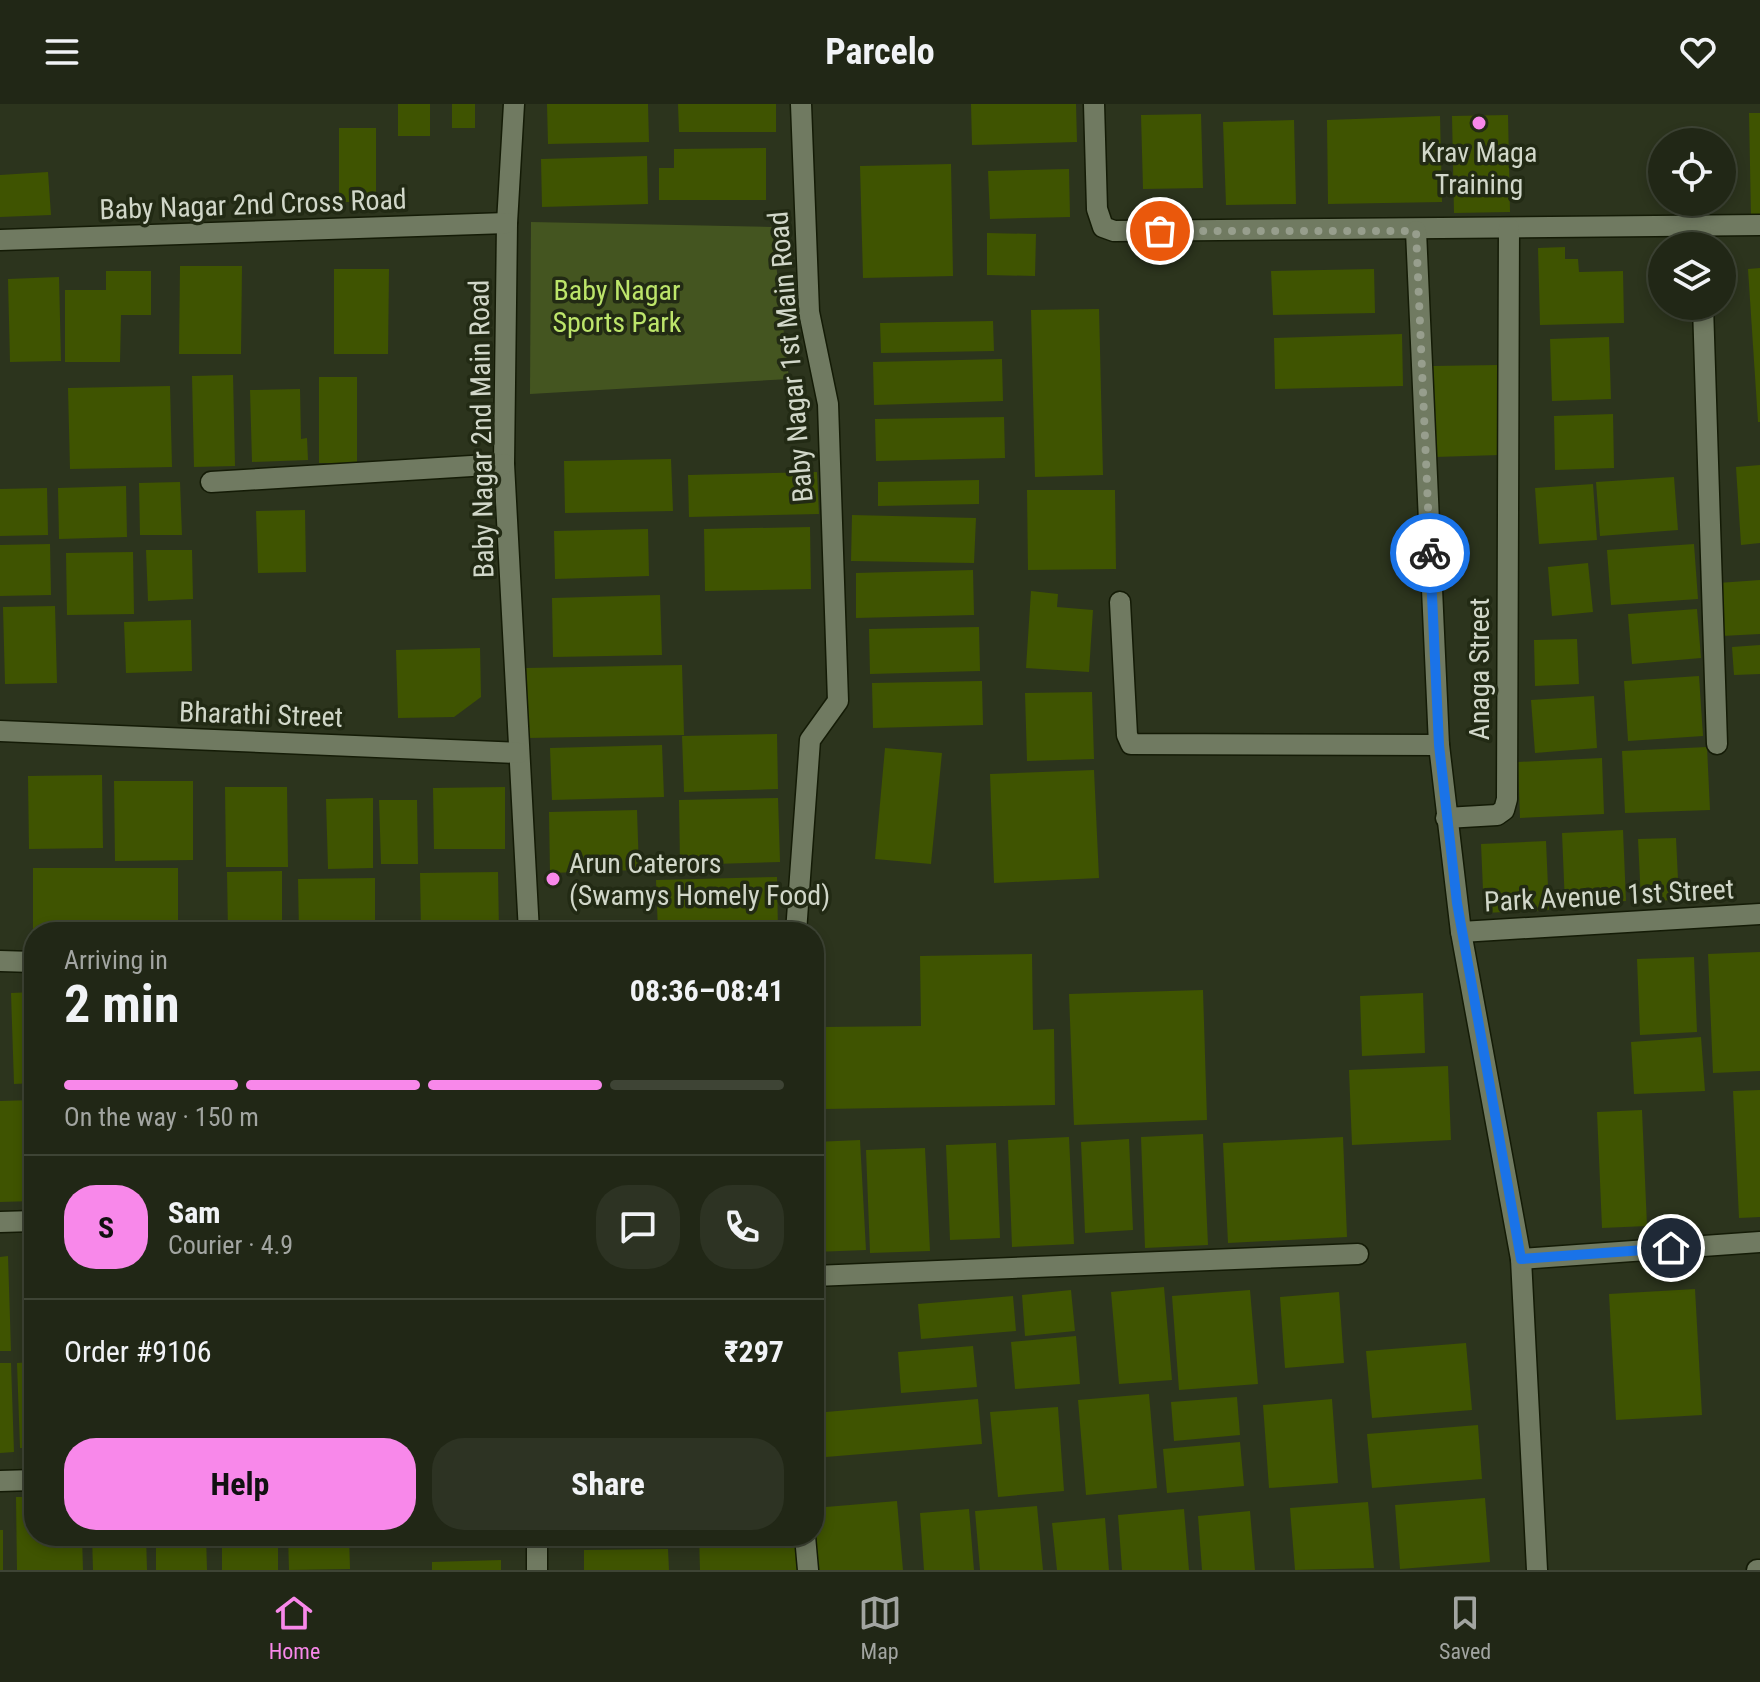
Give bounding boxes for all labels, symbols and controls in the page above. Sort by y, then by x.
icon: menu [40,30,84,74]
icon: heart [1676,30,1720,74]
text: Parcelo [825,31,935,73]
marker: Krav Maga Training [1470,114,1488,132]
map controls [1648,128,1736,320]
button: locate [1648,128,1736,216]
place label: Krav Maga Training [1421,136,1537,201]
street label: Baby Nagar 2nd Cross Road [99,183,407,226]
pin [1126,197,1194,265]
icon: bag [1138,209,1182,253]
street label: Baby Nagar 1st Main Road [761,210,820,504]
button: layers [1648,232,1736,320]
park label: Baby Nagar Sports Park [552,274,682,339]
street label: Baby Nagar 2nd Main Road [462,280,501,578]
courier [1390,513,1470,593]
icon: bike [1408,531,1452,575]
street label: Anaga Street [1463,598,1496,740]
street label: Bharathi Street [179,695,343,734]
place label: Arun Caterors (Swamys Homely Food) [569,847,830,912]
marker: Arun Caterors (Swamys Homely Food) [544,870,562,888]
street label: Park Avenue 1st Street [1483,872,1735,919]
text: Arriving in [64,945,168,975]
text: 08:36–08:41 [630,973,784,1008]
text: 2 min [64,974,180,1035]
text: On the way · 150 m [64,1102,259,1132]
button: chat [596,1185,680,1269]
button: phone [700,1185,784,1269]
text: Sam [168,1195,221,1230]
text: S [98,1210,114,1245]
pin [1637,1214,1705,1282]
icon: home [1649,1226,1693,1270]
text: Courier · 4.9 [168,1230,293,1260]
text: Order #9106 [64,1334,212,1369]
text: ₹297 [724,1334,784,1369]
button: Help [64,1438,416,1530]
button: Share [432,1438,784,1530]
tab: Home [269,1591,320,1664]
tab: Map [858,1591,902,1664]
tab: Saved [1439,1591,1491,1664]

